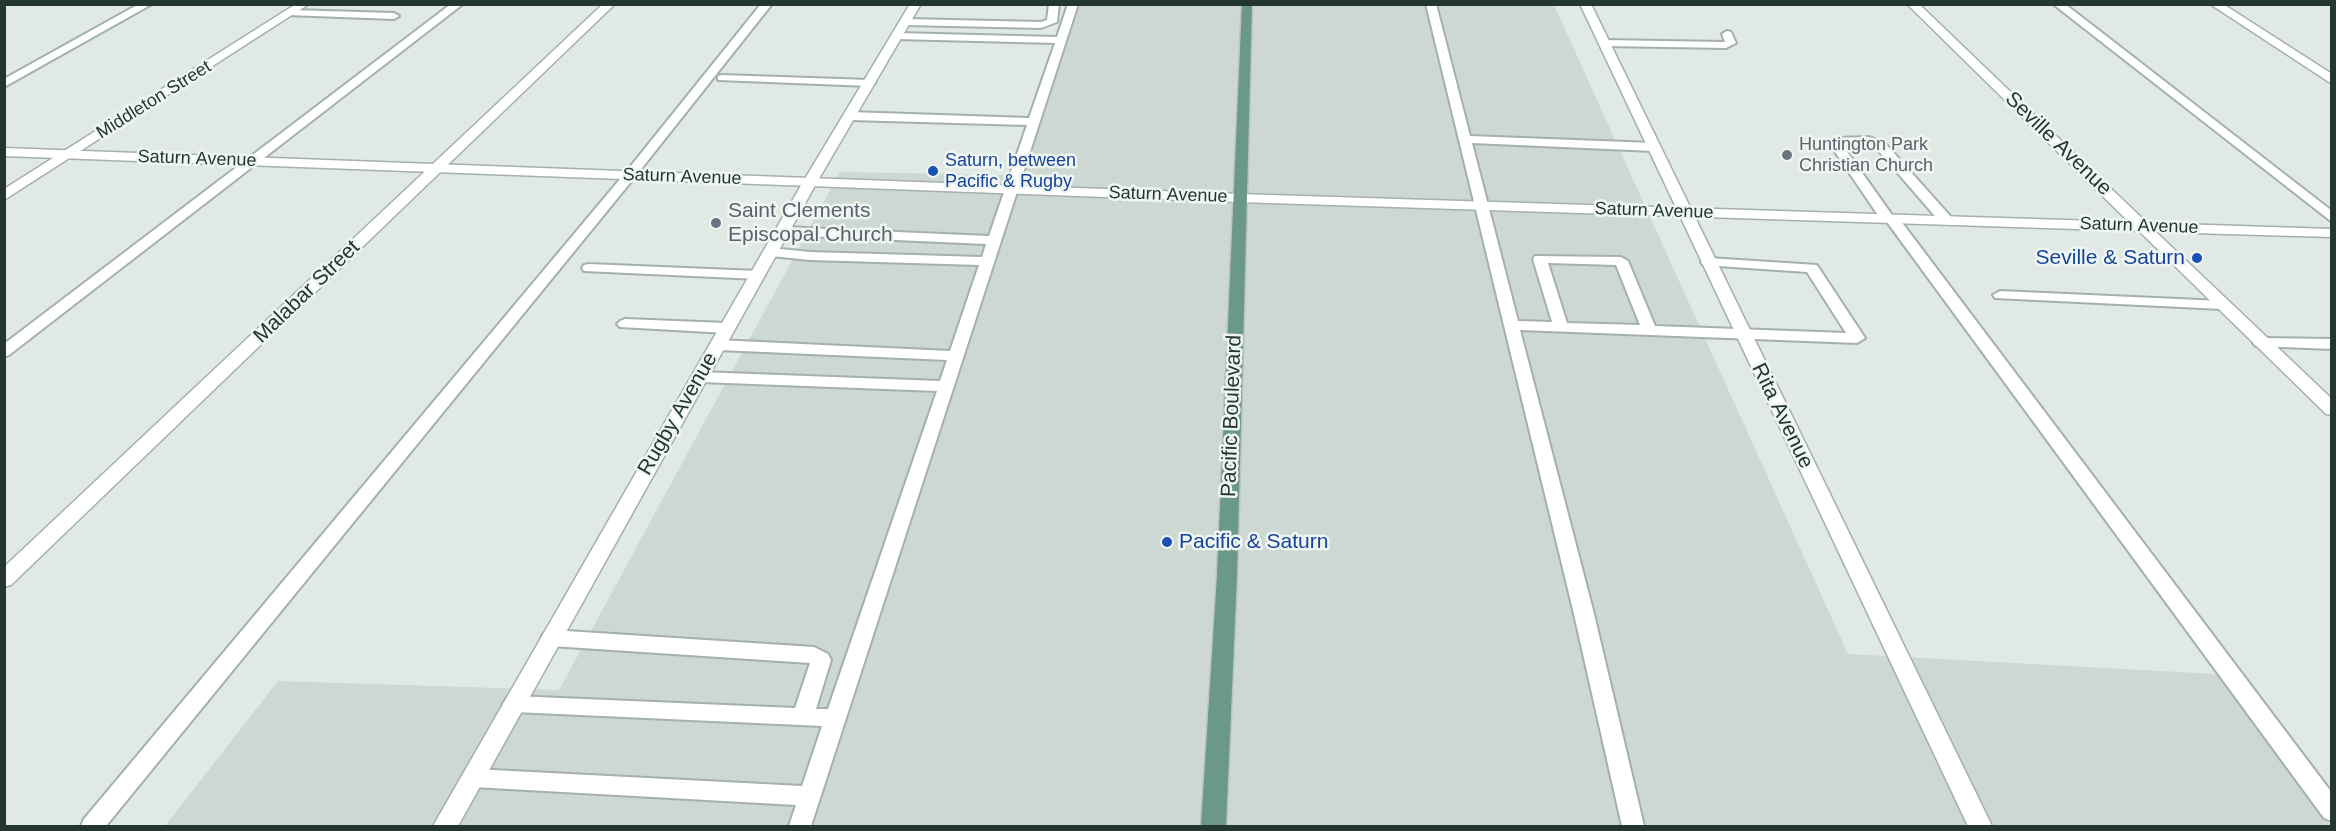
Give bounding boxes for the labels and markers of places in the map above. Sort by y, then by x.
place label: Huntington Park Christian Church [1799,134,1933,176]
marker: Huntington Park Christian Church [1780,148,1794,162]
place label: Saturn, between Pacific & Rugby [945,150,1076,192]
marker: Saturn, between Pacific & Rugby [926,164,940,178]
place label: Saint Clements Episcopal Church [728,198,893,248]
marker: Saint Clements Episcopal Church [709,216,723,230]
place label: Seville & Saturn [2036,245,2185,271]
marker: Seville & Saturn [2190,251,2204,265]
place label: Pacific & Saturn [1179,529,1328,555]
marker: Pacific & Saturn [1160,535,1174,549]

